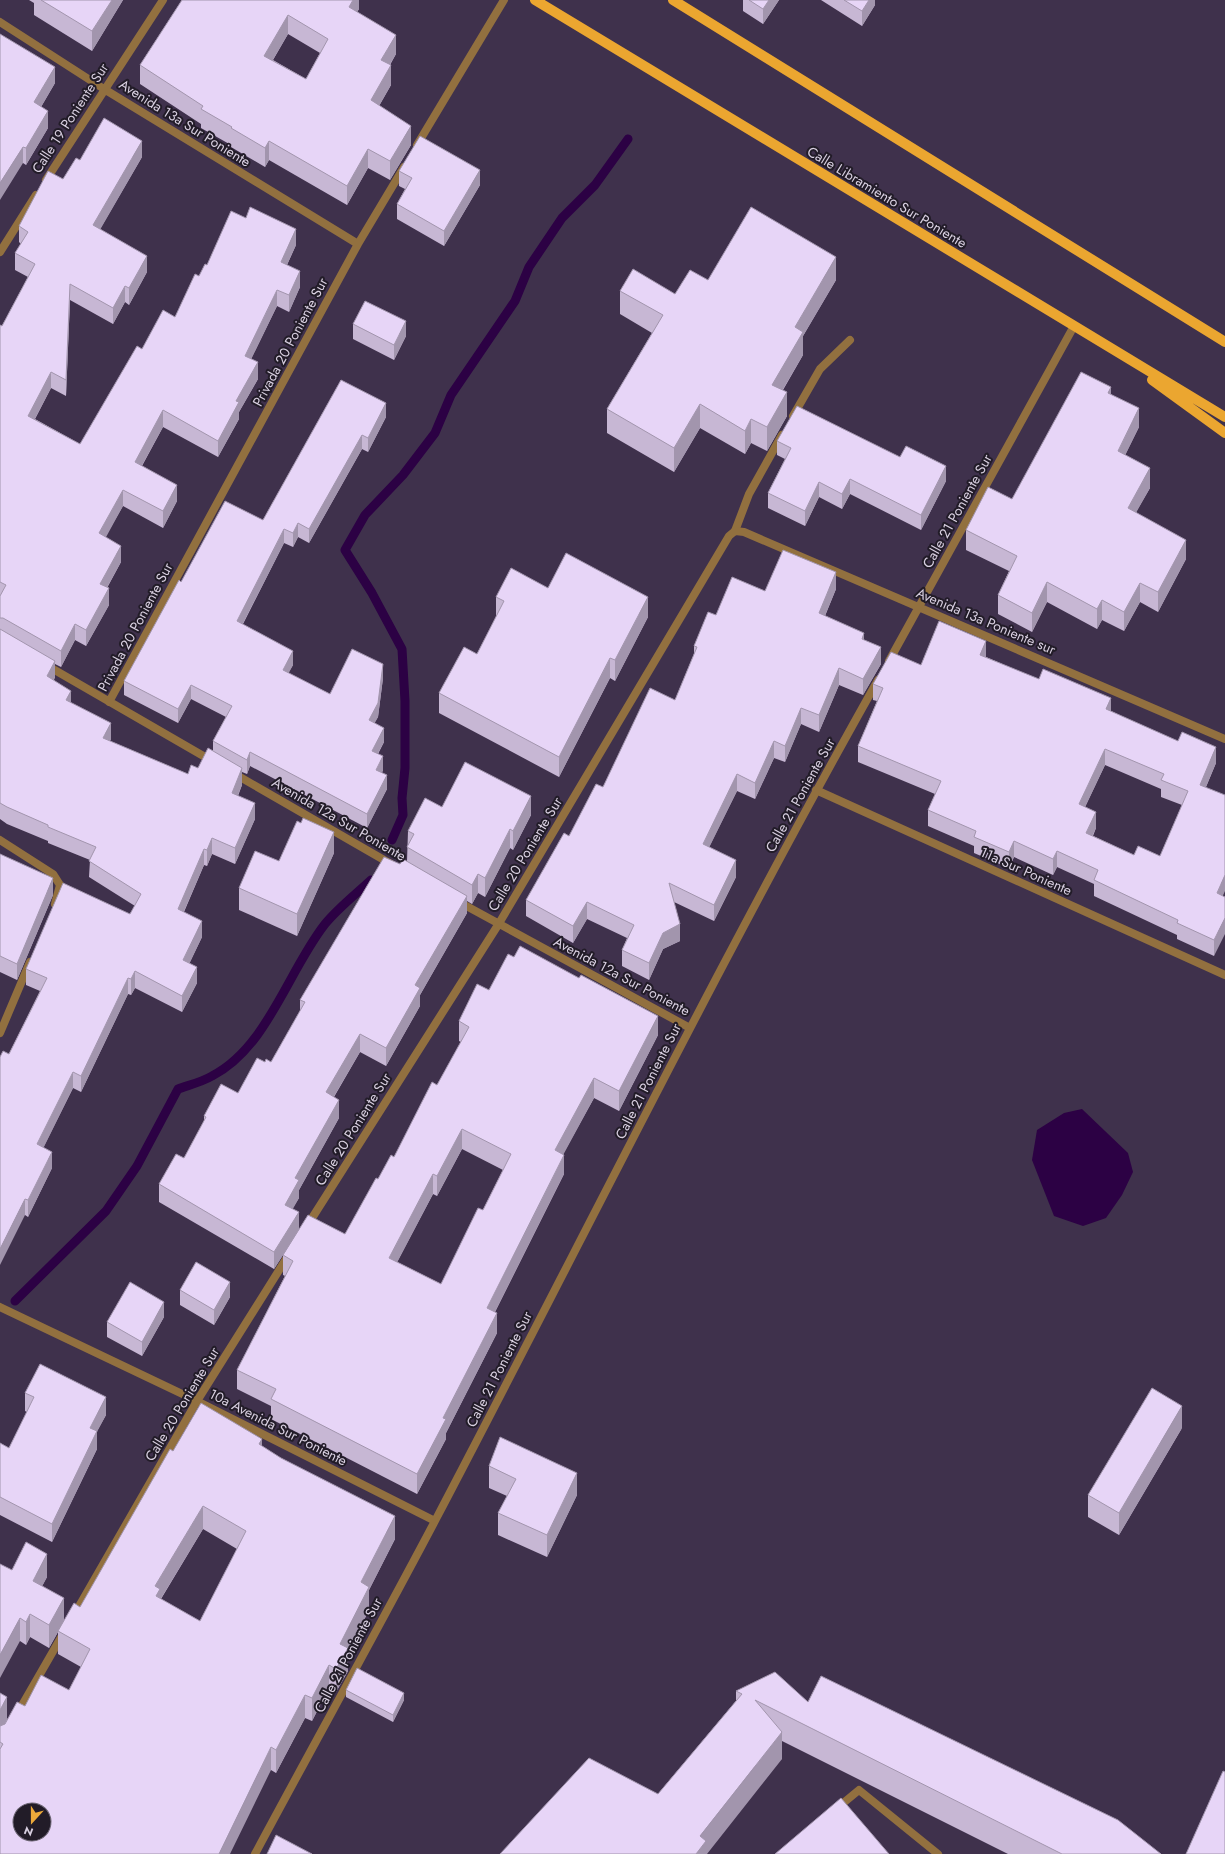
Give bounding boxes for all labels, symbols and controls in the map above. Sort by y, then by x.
street label: Calle 19 Poniente Sur [27,59,113,177]
street label: Avenida 13a Sur Poniente [115,74,255,172]
street label: Calle Libramiento Sur Poniente [803,141,971,253]
street label: Privada 20 Poniente Sur [248,274,333,410]
street label: Calle 21 Poniente Sur [917,450,997,572]
street label: Privada 20 Poniente Sur [93,559,178,695]
street label: Avenida 13a Poniente sur [913,583,1059,659]
street label: Calle 21 Poniente Sur [760,734,840,856]
street label: Avenida 12a Sur Poniente [268,772,410,866]
street label: Calle 20 Poniente Sur [483,793,567,915]
street label: 11a Sur Poniente [977,842,1075,900]
street label: Avenida 12a Sur Poniente [550,932,694,1020]
street label: Calle 21 Poniente Sur [610,1019,686,1142]
street label: Calle 20 Poniente Sur [310,1069,396,1189]
street label: Calle 21 Poniente Sur [461,1307,537,1430]
street label: Calle 20 Poniente Sur [140,1343,224,1465]
street label: 10a Avenida Sur Poniente [206,1384,350,1470]
street label: Calle 21 Poniente Sur [309,1594,387,1716]
north arrow [12,1802,52,1842]
text: N [21,1822,35,1840]

